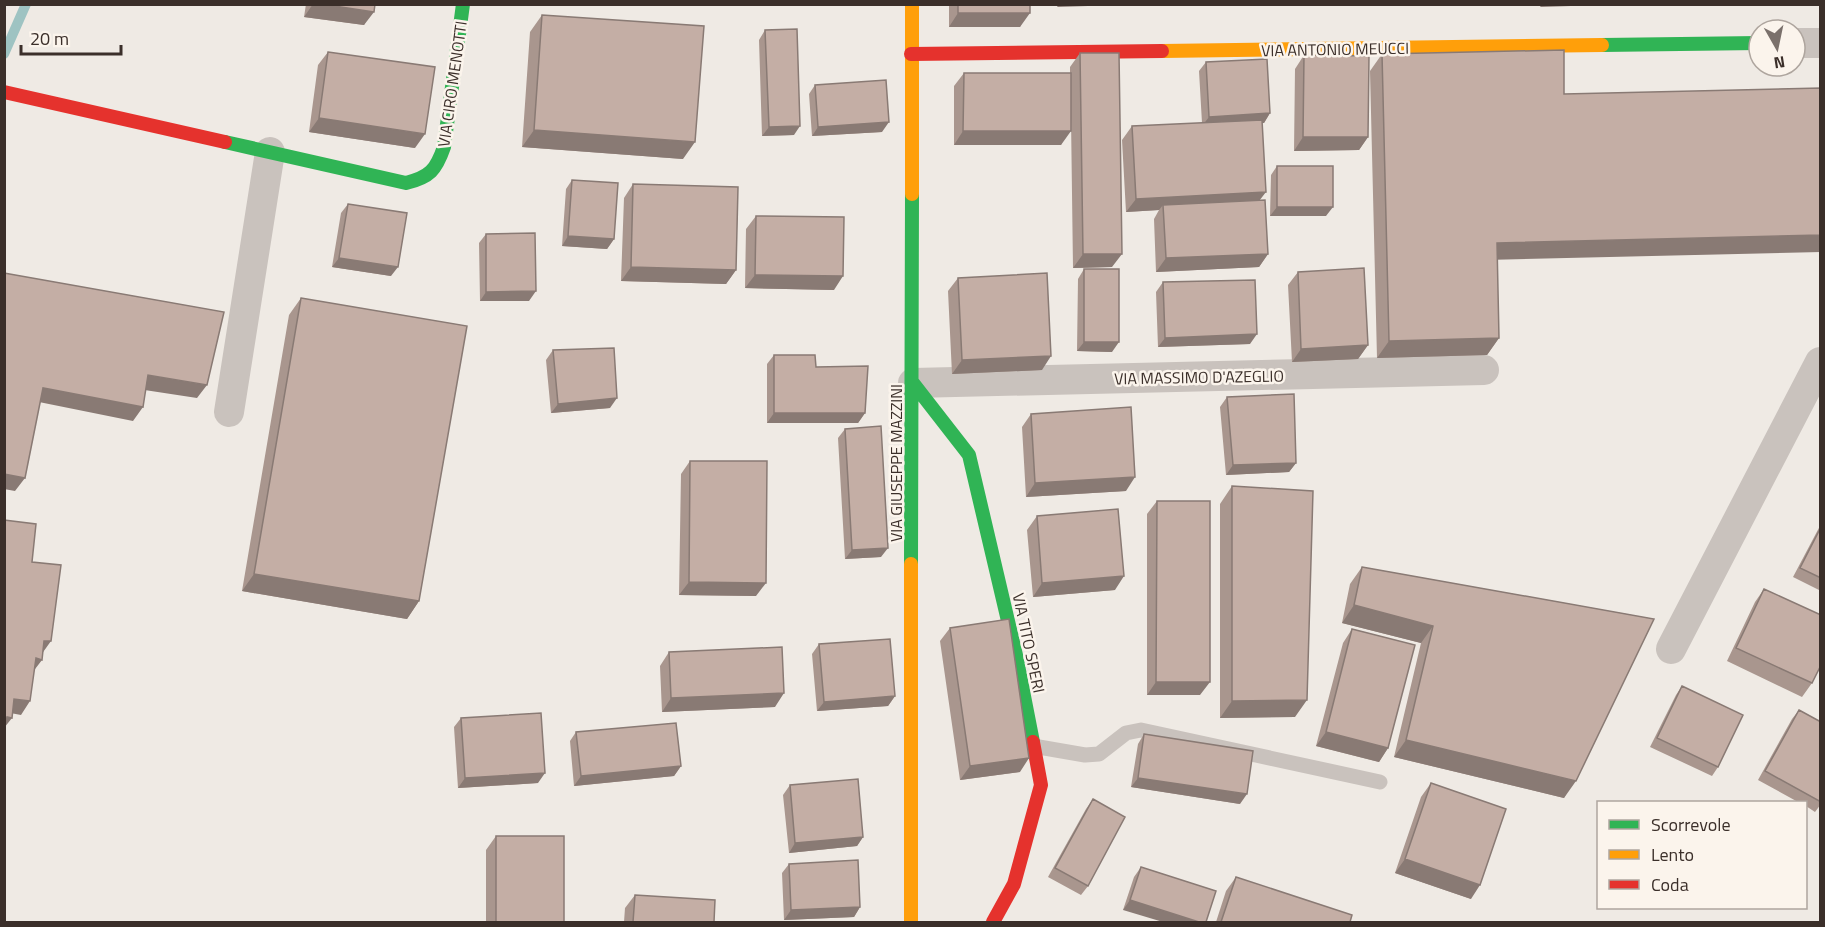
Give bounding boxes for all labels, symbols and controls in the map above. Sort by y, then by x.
scale bar [21,18,122,56]
north arrow [1747,18,1807,78]
street label: VIA CIRO MENOTTI [431,19,473,149]
text: 20 m [30,25,69,52]
street label: VIA ANTONIO MEUCCI [1261,36,1409,62]
text: N [1772,50,1787,76]
street label: VIA MASSIMO D'AZEGLIO [1114,364,1284,390]
street label: VIA GIUSEPPE MAZZINI [884,384,908,542]
street label: VIA TITO SPERI [1007,591,1051,695]
legend [1597,801,1807,909]
text: Scorrevole [1651,811,1730,838]
text: Lento [1651,841,1694,868]
text: Coda [1651,871,1689,898]

